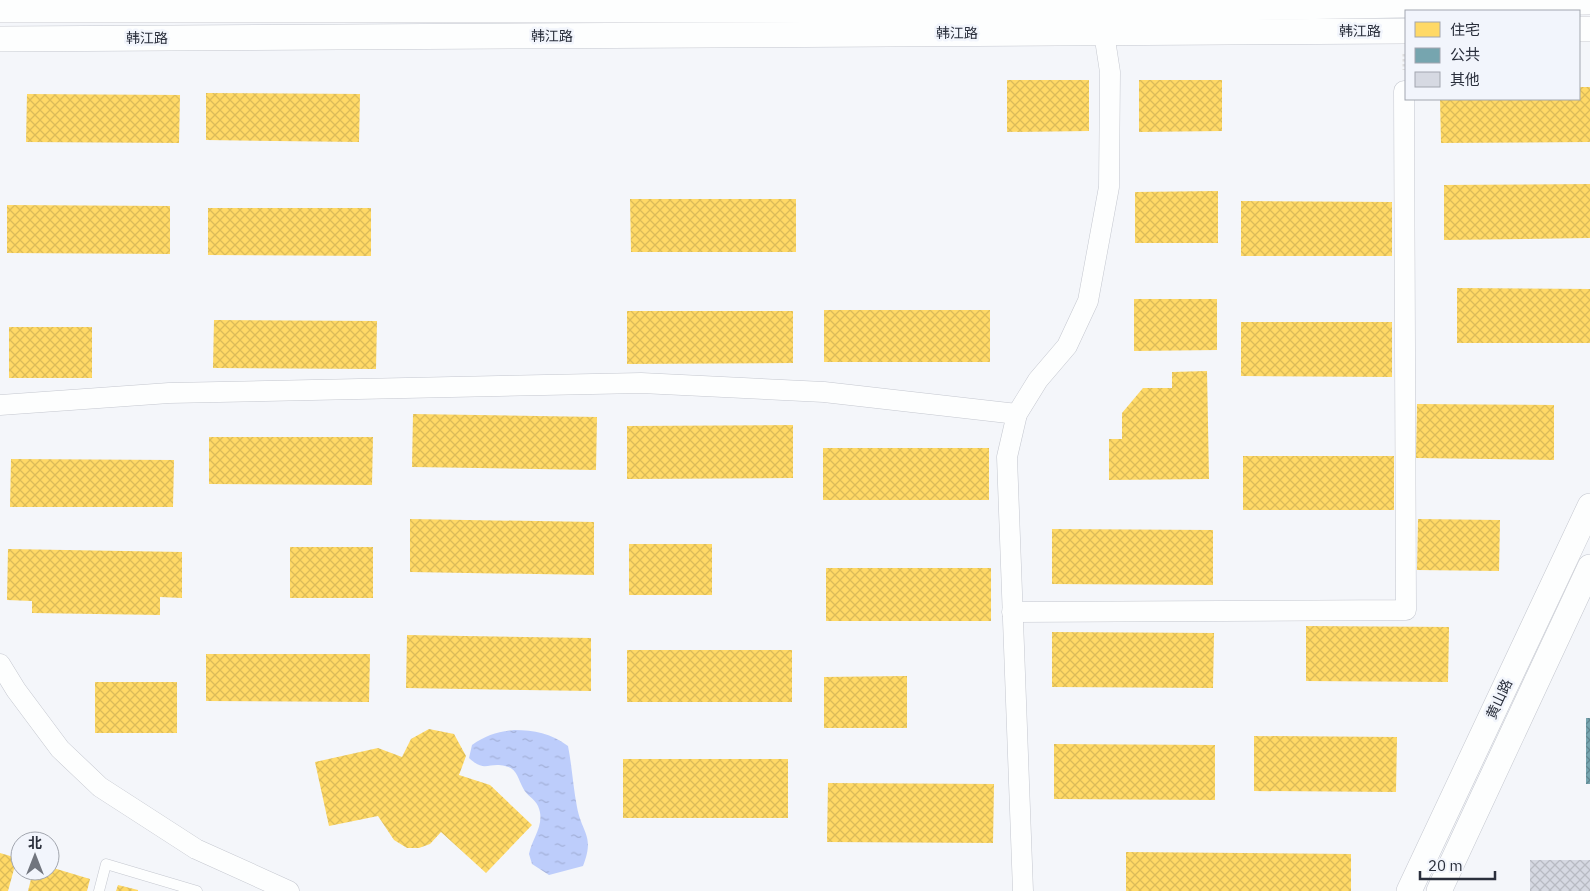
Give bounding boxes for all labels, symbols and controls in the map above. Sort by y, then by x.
legend [1405,10,1580,100]
text: 住宅 [1450,20,1480,39]
street label: 韩江路 [1339,22,1381,40]
street label: 韩江路 [936,24,978,42]
street label: 韩江路 [531,27,573,45]
street label: 韩江路 [126,29,168,47]
text: 公共 [1450,45,1480,64]
text: 其他 [1450,70,1480,89]
street label: 黄山路 [1482,676,1516,722]
north arrow [10,831,60,881]
text: 北 [28,834,42,852]
scale bar [1420,848,1495,880]
text: 20 m [1428,856,1463,875]

